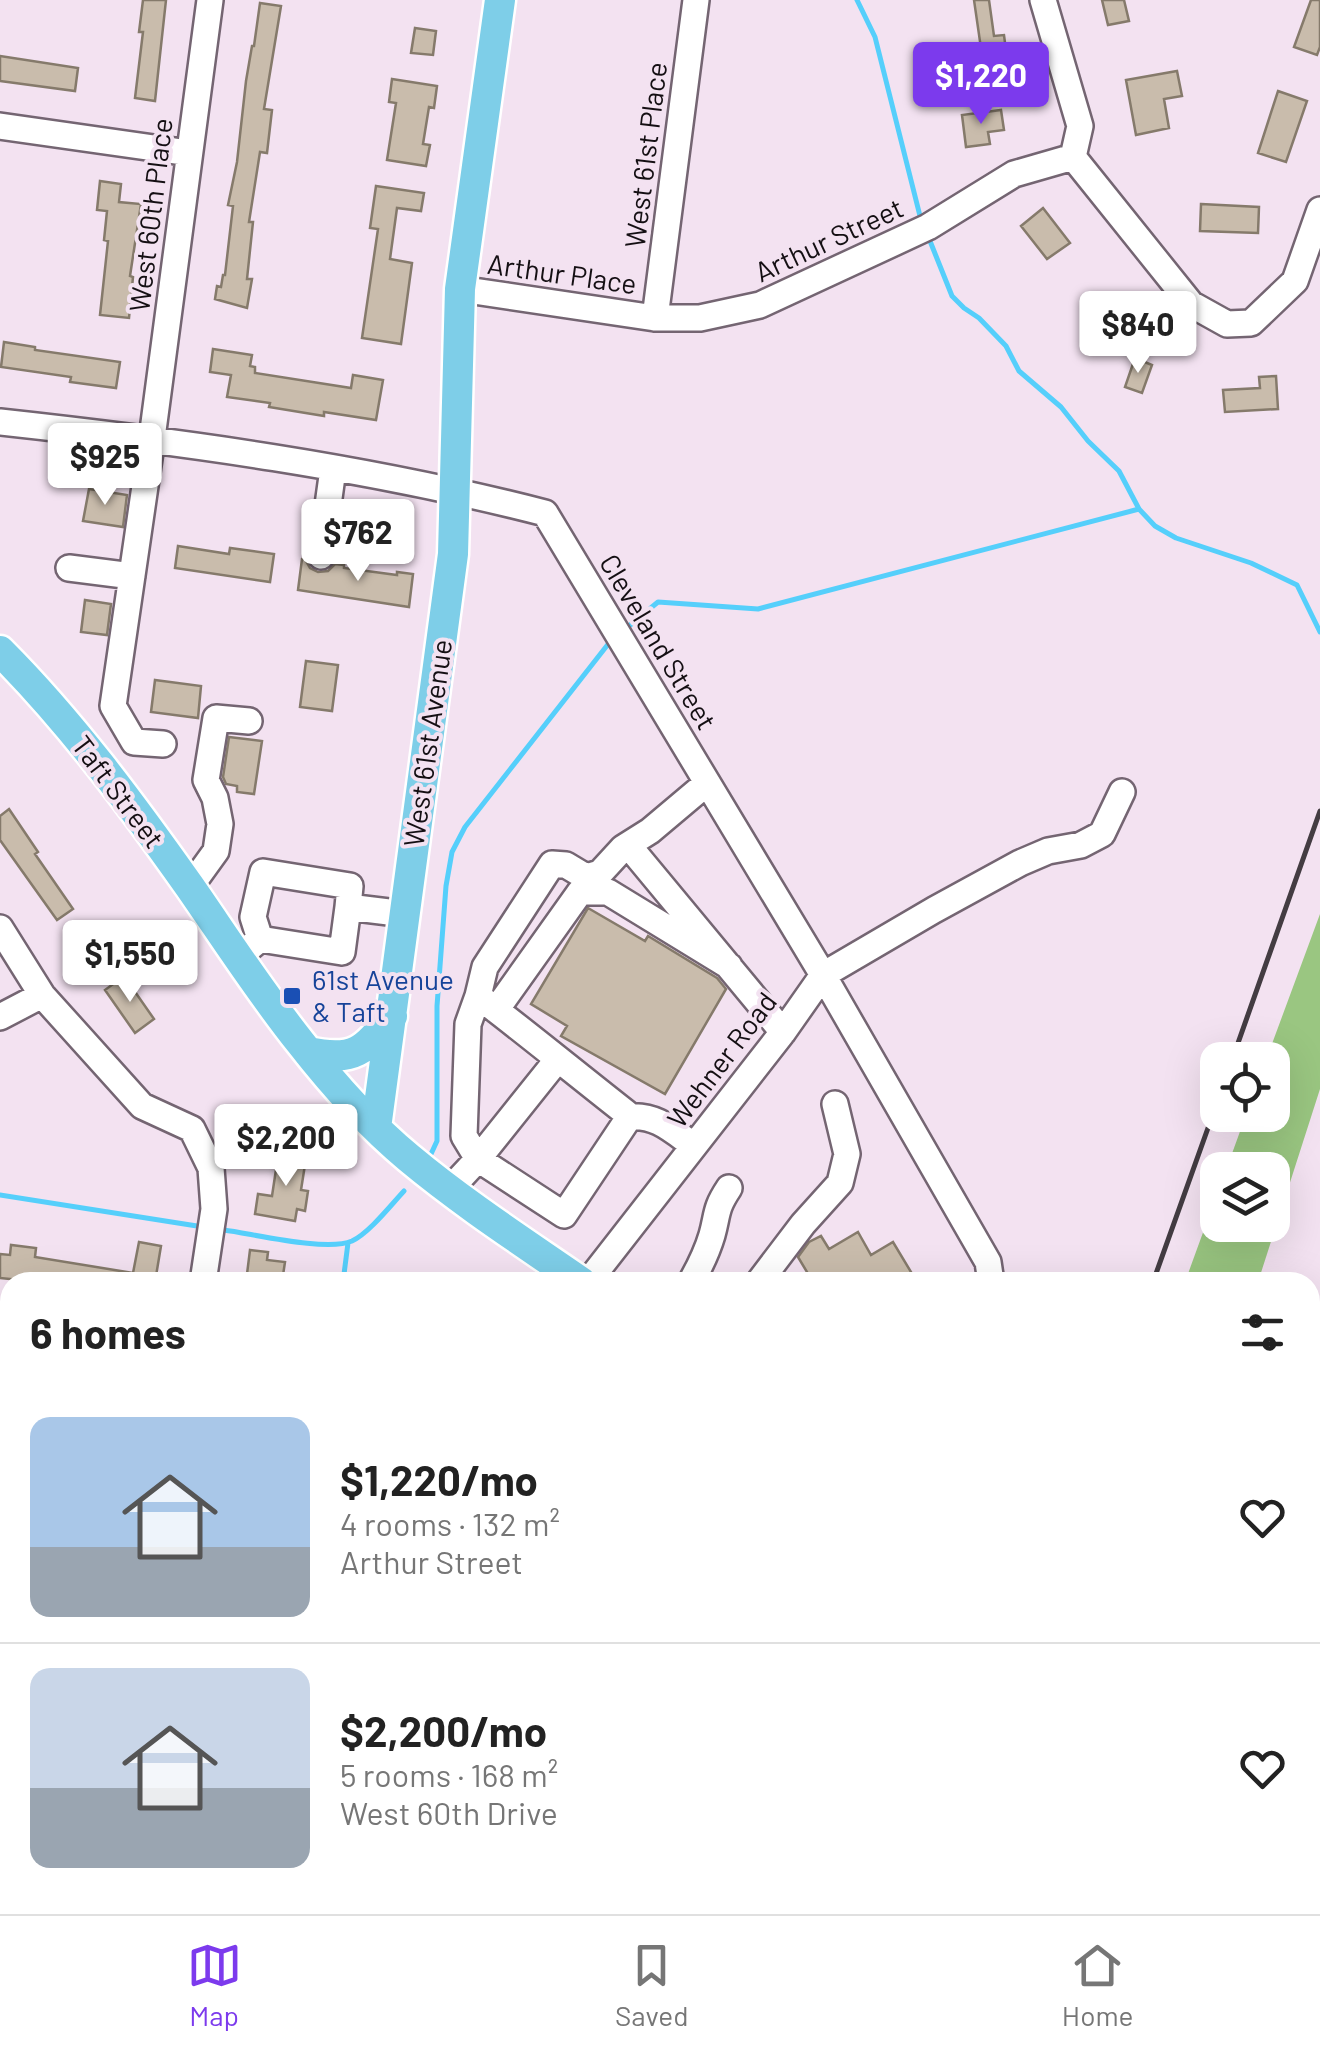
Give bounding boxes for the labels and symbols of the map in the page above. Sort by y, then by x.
pin: $1,220 [900,42,1062,127]
street label: West 61st Place [617,60,673,250]
street label: West 60th Place [121,116,179,314]
street label: Arthur Street [749,190,908,288]
street label: Arthur Place [485,246,639,300]
pin: $840 [1079,291,1197,376]
pin: $925 [46,423,164,508]
pin: $762 [299,499,417,584]
street label: Cleveland Street [593,548,725,735]
street label: West 61st Avenue [396,637,458,849]
street label: Taft Street [66,728,172,854]
pin: $1,550 [49,920,211,1005]
place label: 61st Avenue & Taft [312,962,454,1028]
marker: 61st Avenue & Taft [281,985,303,1007]
street label: Wehner Road [659,985,783,1134]
pin: $2,200 [205,1104,367,1189]

